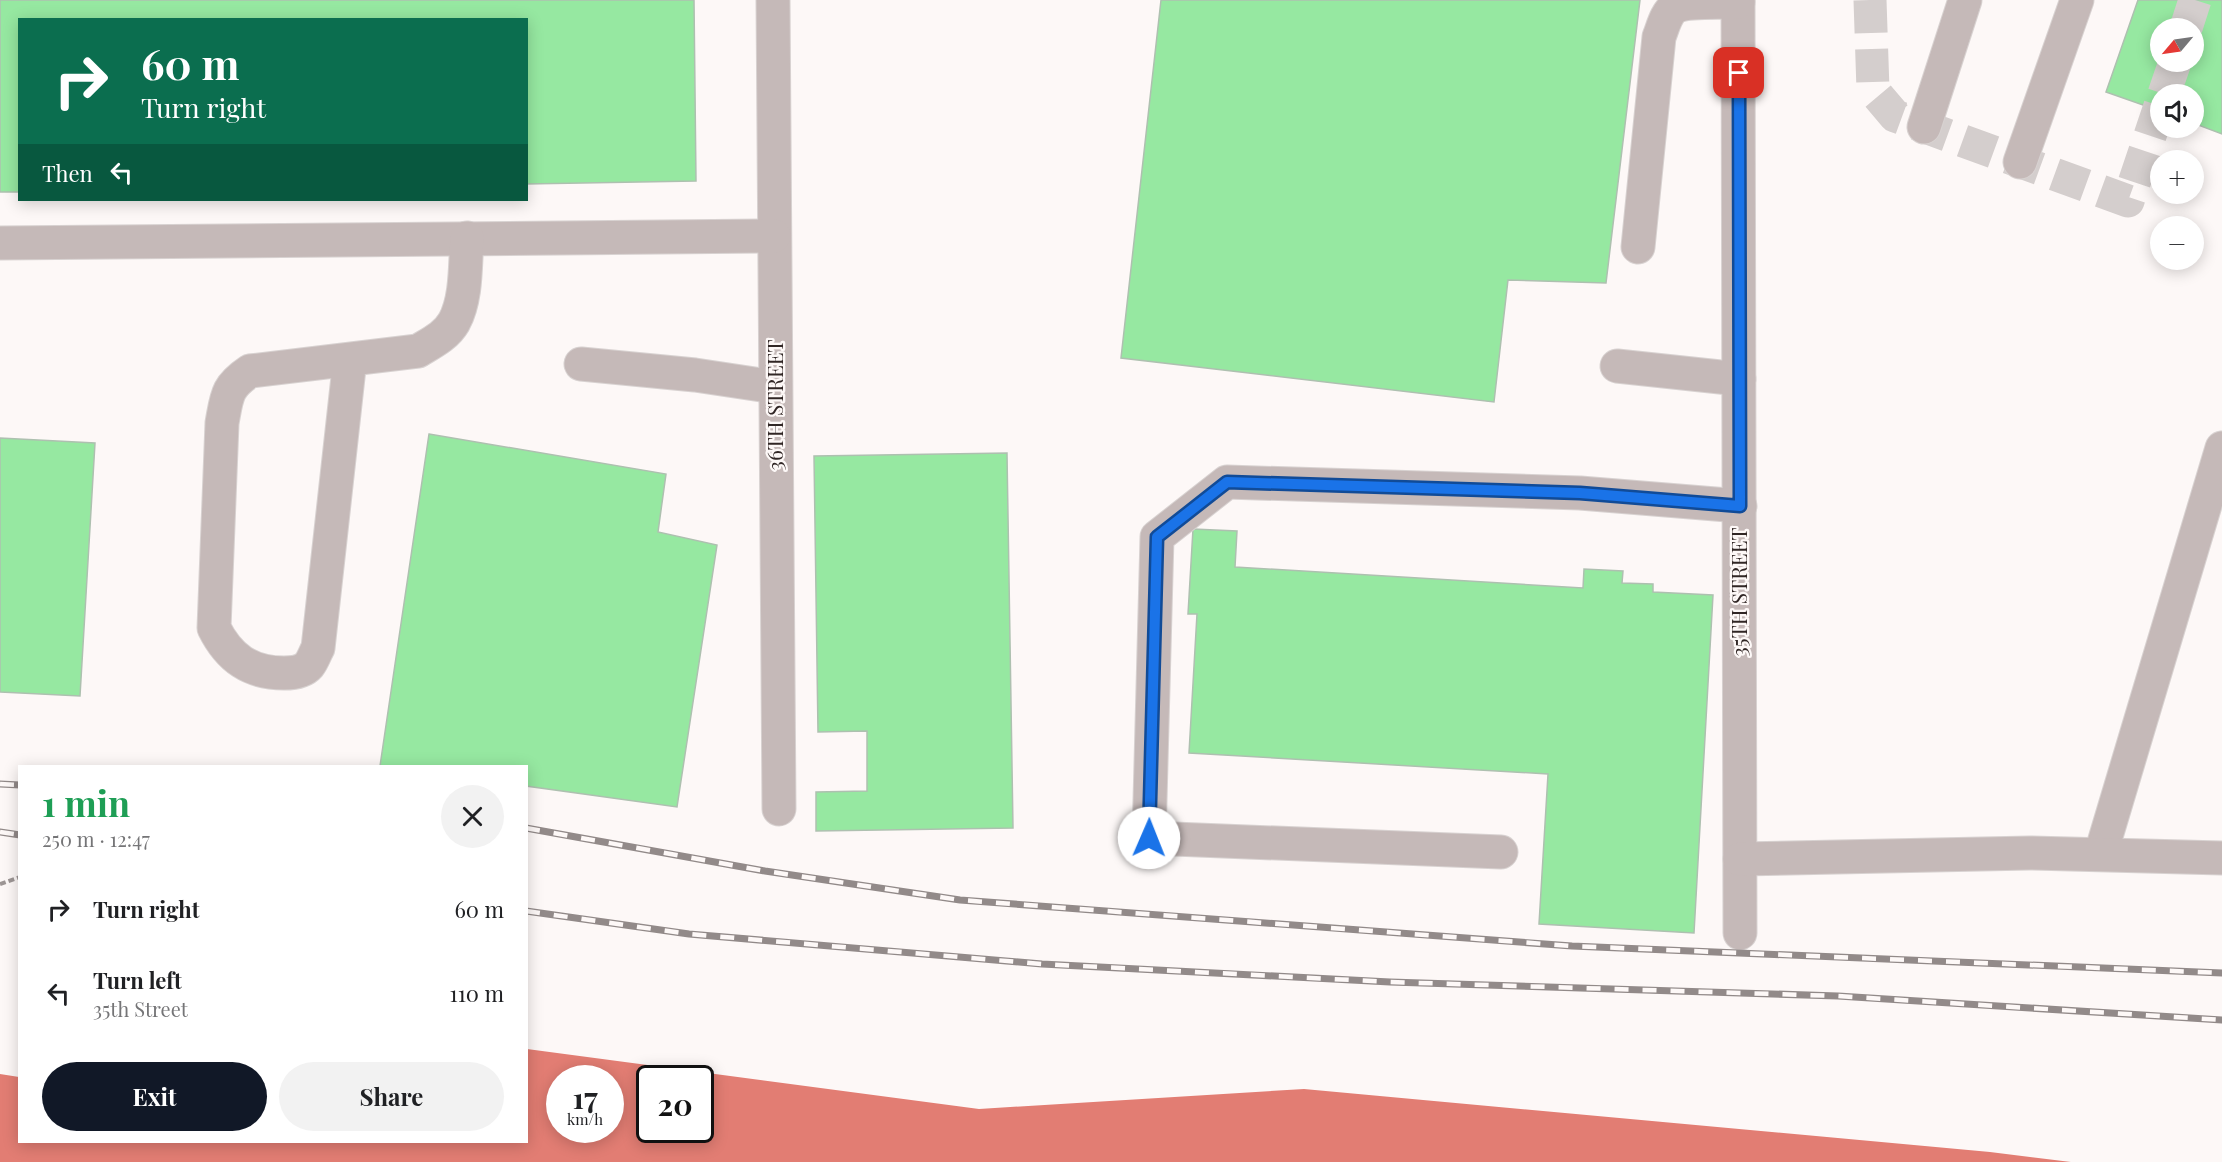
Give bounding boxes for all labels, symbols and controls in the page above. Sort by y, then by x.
north arrow [2150,18,2204,72]
map controls [2150,18,2204,270]
text: 60 m [141,35,239,91]
icon: right [42,42,120,120]
pin [1713,47,1764,98]
icon: arrive [1722,56,1755,89]
button: sound [2150,84,2204,138]
text: Turn right [141,89,266,125]
button: + [2150,150,2204,204]
icon: left [105,156,138,189]
text: Then [42,158,93,188]
button: − [2150,216,2204,270]
street label: 36TH STREET [760,339,788,471]
street label: 35TH STREET [1724,528,1752,656]
text: 1 min [42,778,130,826]
button: close [441,785,504,848]
position arrow [1117,806,1181,870]
text: 250 m · 12:47 [42,825,150,852]
icon: right [42,893,75,926]
text: Turn right [93,894,199,924]
text: 60 m [454,894,504,924]
text: Turn left [93,965,182,995]
icon: left [42,977,75,1010]
text: 110 m [450,978,504,1008]
text: 35th Street [93,995,188,1022]
button: Exit [42,1062,267,1131]
button: Share [279,1062,504,1131]
speed limit sign: 20 [636,1065,714,1143]
text: 17 [572,1077,598,1117]
text: km/h [567,1109,603,1129]

